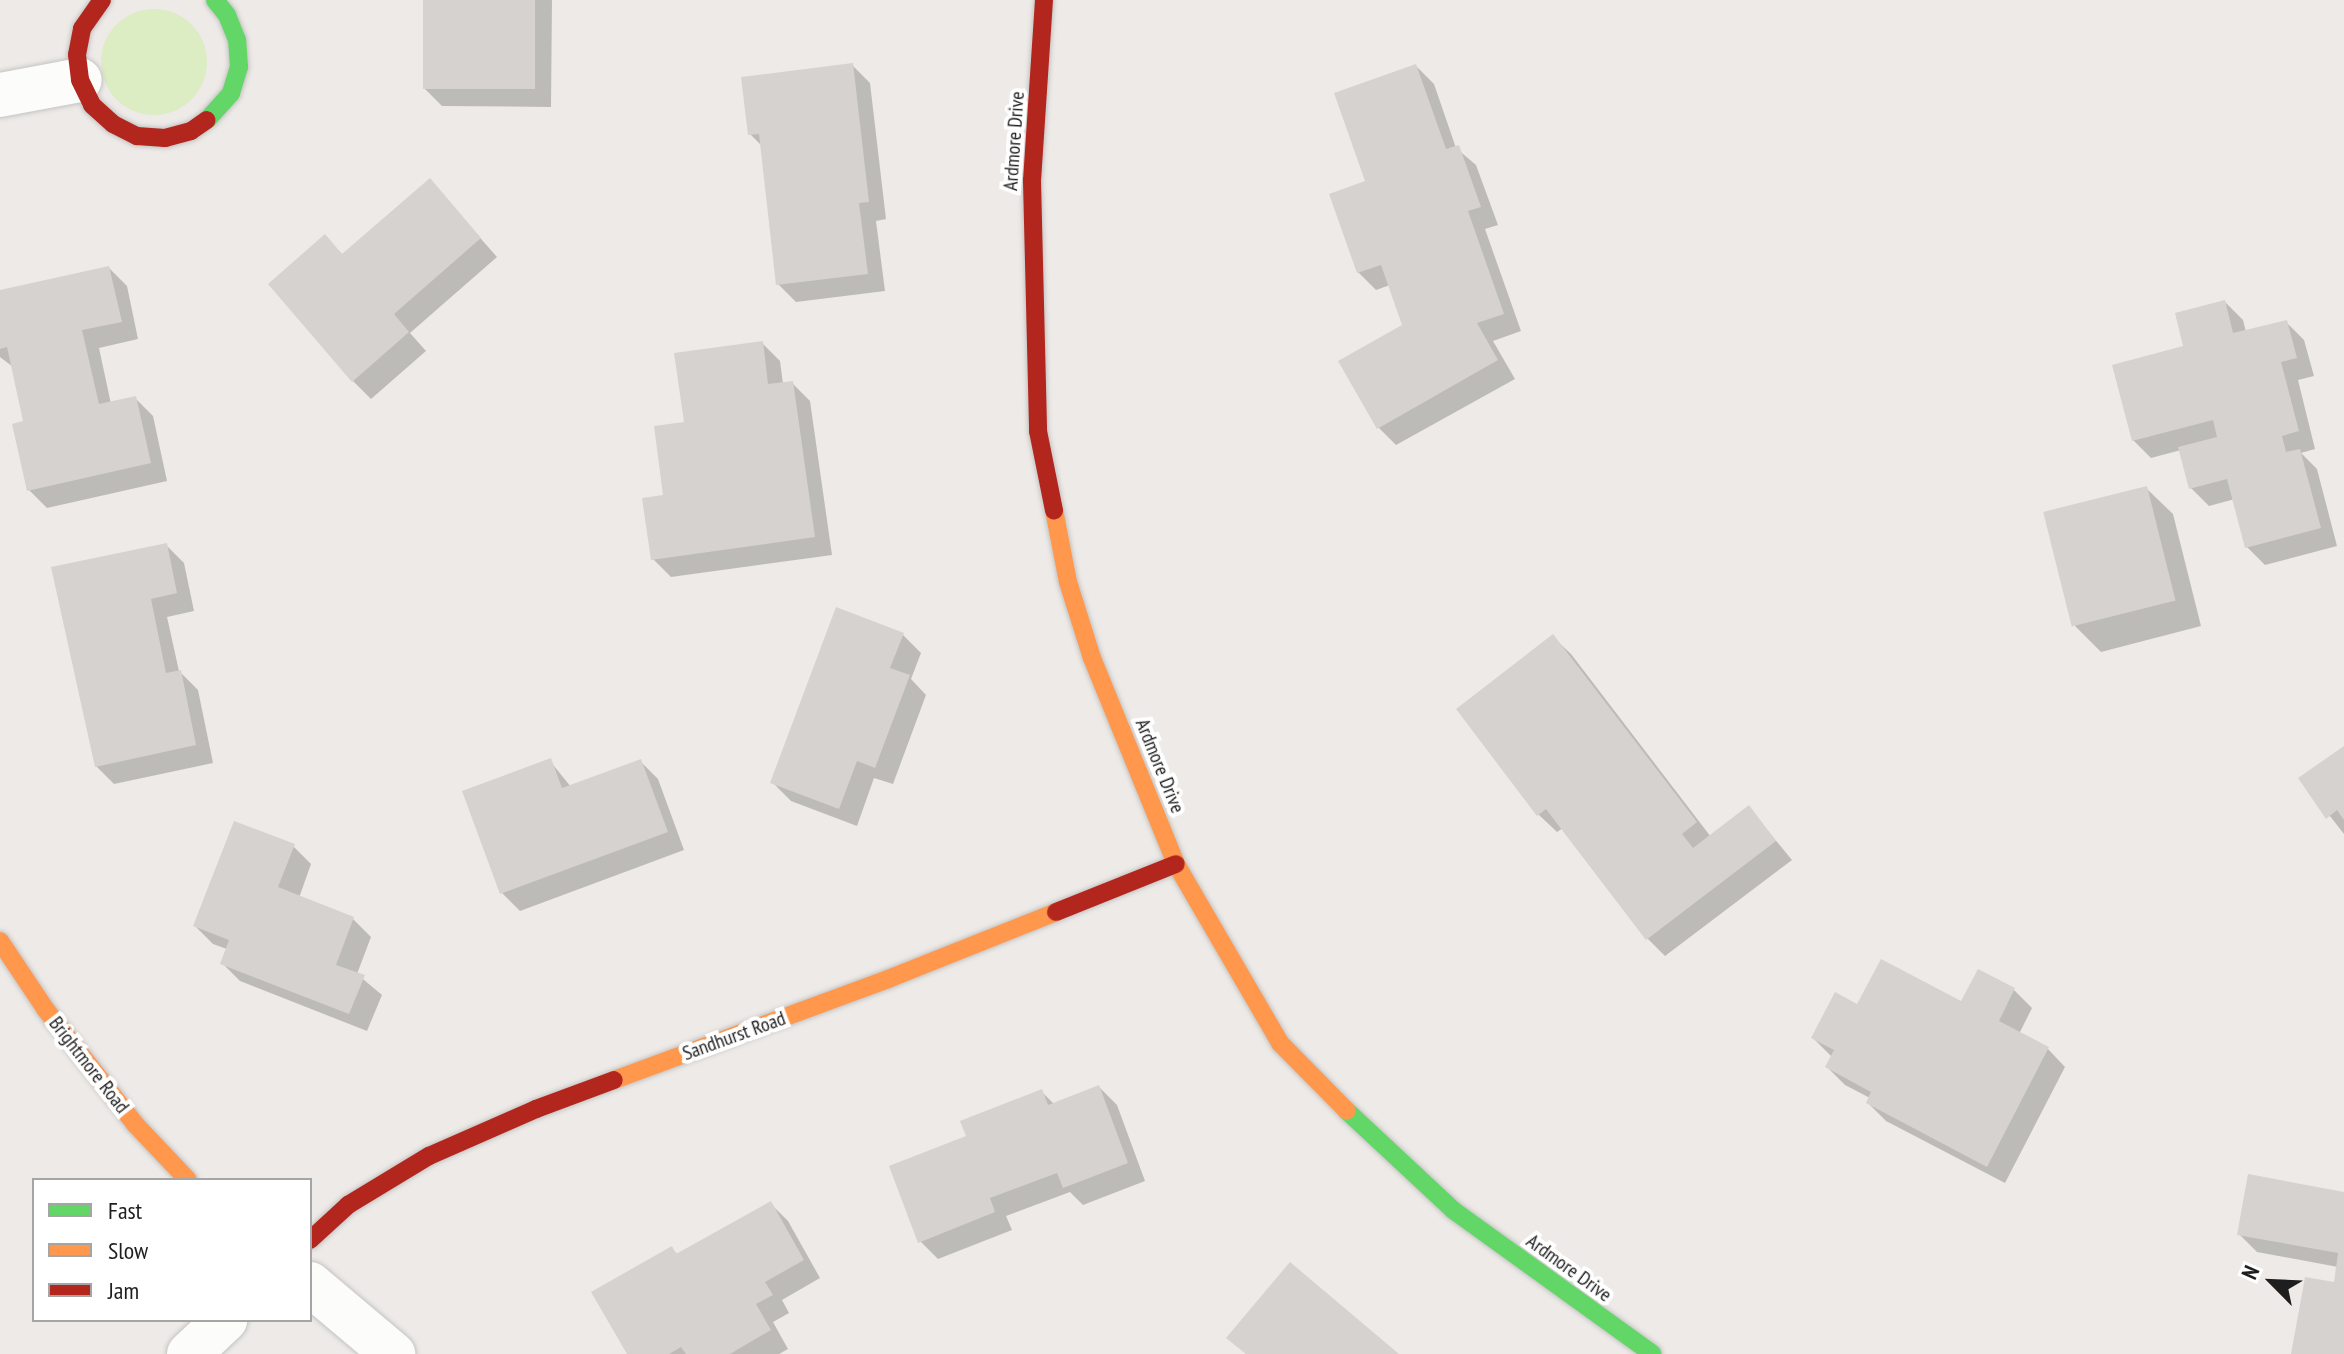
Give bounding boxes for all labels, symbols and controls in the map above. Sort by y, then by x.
street label: Ardmore Drive [999,90,1029,192]
street label: Ardmore Drive [1130,715,1190,817]
street label: Sandhurst Road [679,1006,789,1066]
street label: Brightmore Road [44,1012,134,1118]
legend [32,1178,312,1322]
text: Fast [108,1195,142,1226]
street label: Ardmore Drive [1522,1229,1616,1307]
text: Slow [108,1235,148,1266]
north arrow [2232,1242,2312,1322]
text: N [2235,1261,2265,1283]
text: Jam [108,1275,139,1306]

